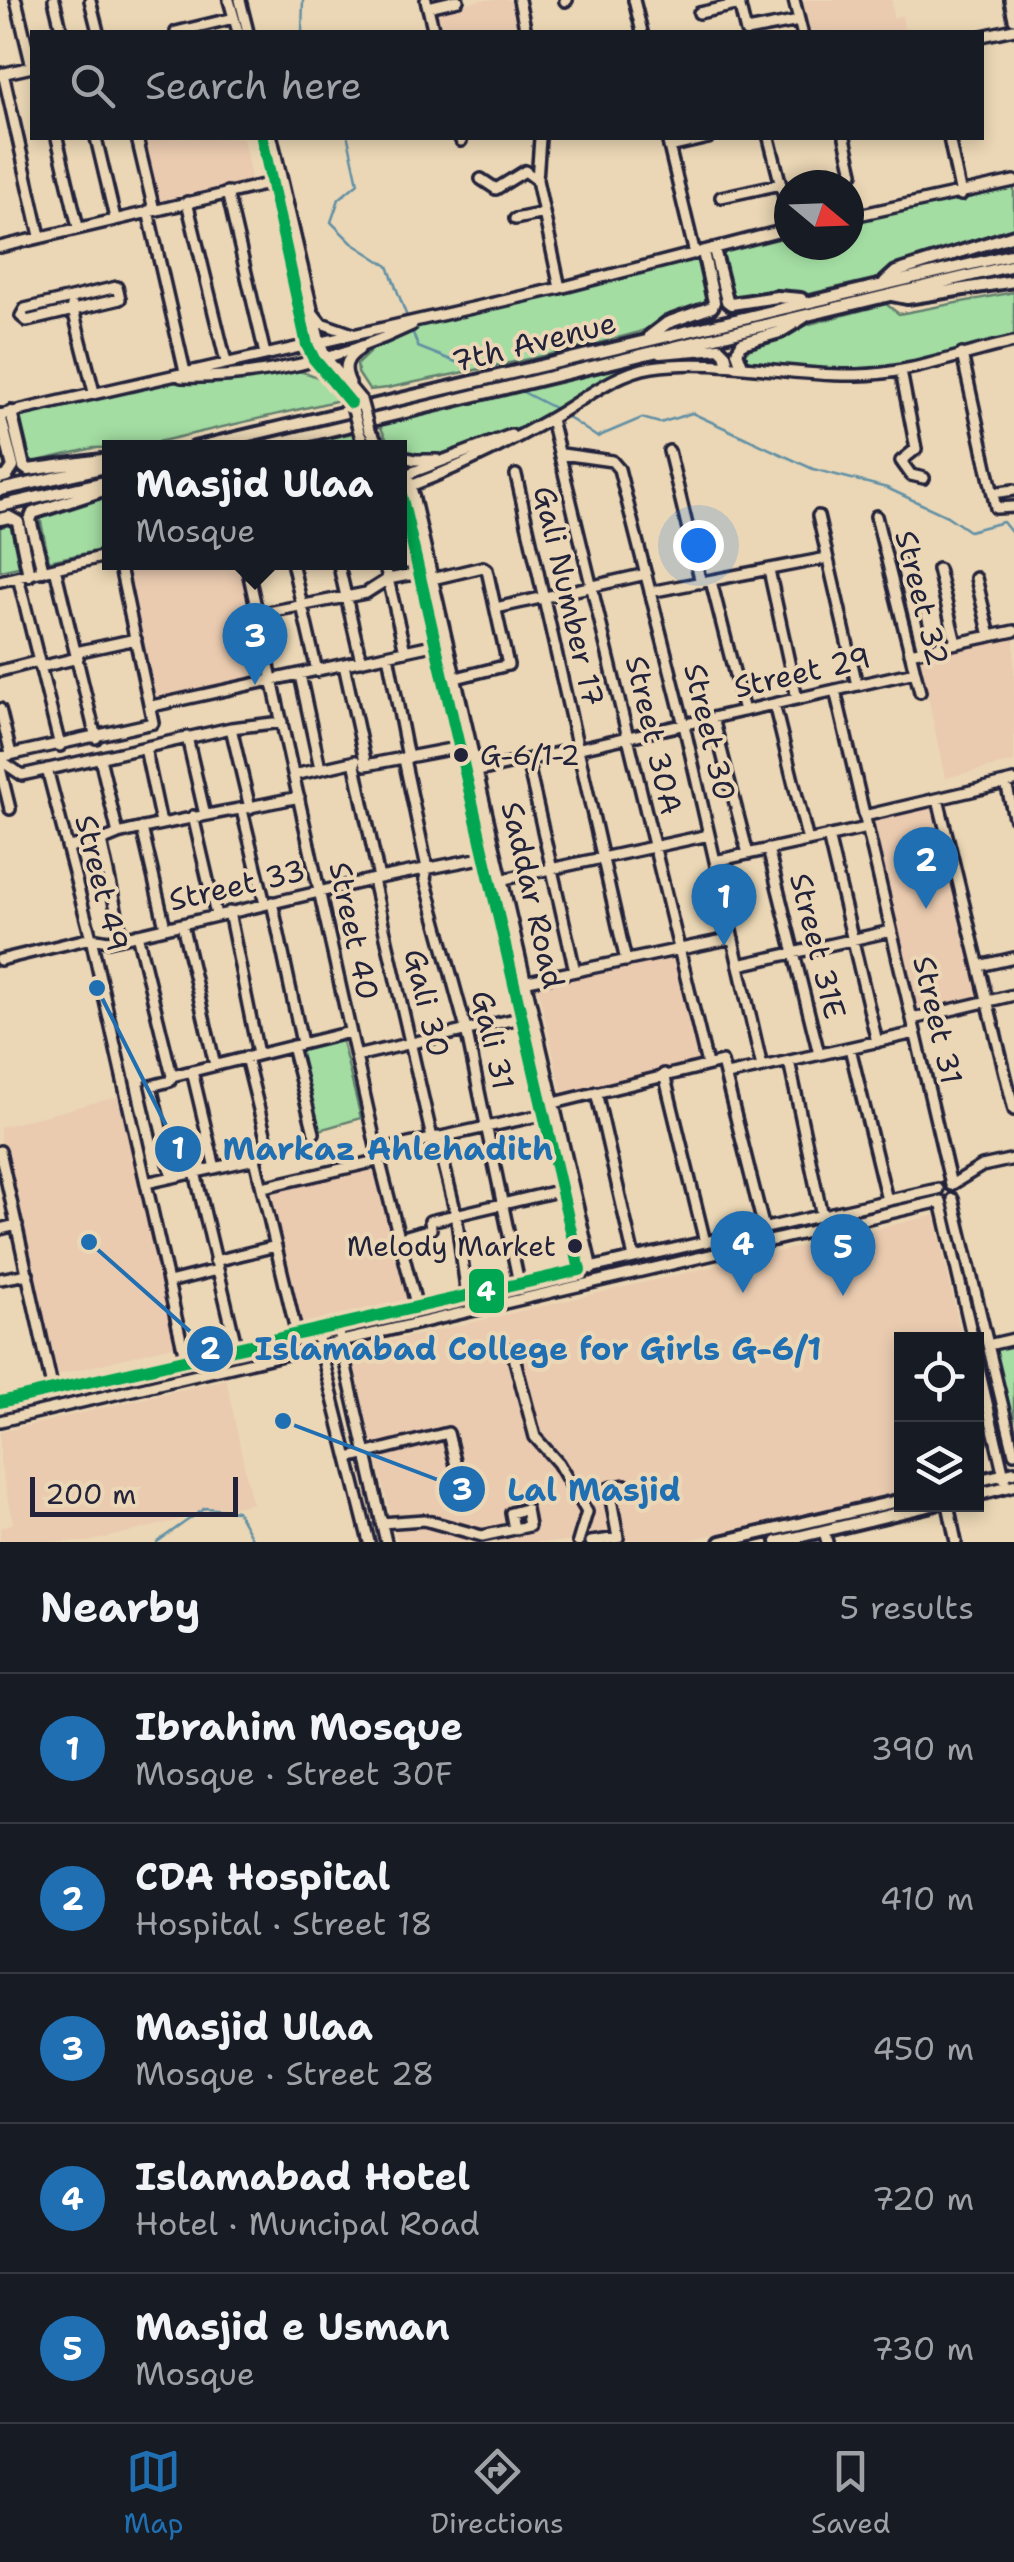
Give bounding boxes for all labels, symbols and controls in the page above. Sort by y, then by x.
search box [30,30,984,140]
icon: search [65,58,120,113]
text: Search here [145,60,362,111]
north arrow [774,170,864,260]
street label: 7th Avenue [448,302,620,382]
popup [102,440,407,570]
text: Masjid Ulaa [136,458,373,509]
street label: Gali Number 17 [524,482,614,710]
text: Mosque [136,509,255,552]
your location [673,520,724,571]
street label: Street 32 [885,526,959,670]
pin: 3 [222,602,288,685]
street label: Street 29 [730,636,874,708]
street label: Street 30A [616,652,692,818]
street label: Street 30 [674,659,746,805]
place label: G-6/1-2 [480,736,580,774]
marker: G-6/1-2 [451,745,471,765]
street label: Saddar Road [492,798,574,992]
street label: Street 49 [65,811,139,955]
pin: 2 [894,826,958,909]
street label: Street 33 [165,849,309,921]
street label: Street 40 [319,858,389,1004]
pin: 1 [692,864,756,946]
street label: Street 31E [780,869,856,1023]
street label: Gali 30 [395,945,459,1061]
street label: Street 31 [903,952,973,1088]
street label: Gali 31 [462,986,524,1094]
callout: Markaz Ahlehadith [153,1118,574,1180]
text: Markaz Ahlehadith [222,1127,554,1170]
text: 1 [171,1128,185,1169]
pin: 4 [710,1210,776,1293]
pin: 5 [810,1214,876,1296]
place label: Melody Market [347,1227,556,1265]
marker: Melody Market [565,1236,585,1256]
line badge: 4 [467,1267,506,1315]
text: 4 [476,1272,496,1310]
callout: Islamabad College for Girls G-6/1 [185,1318,842,1380]
text: Islamabad College for Girls G-6/1 [255,1327,821,1370]
text: 2 [200,1328,221,1369]
map controls [894,1332,984,1512]
button: locate [894,1332,984,1422]
button: layers [894,1422,984,1512]
callout: Lal Masjid [437,1458,701,1520]
text: Lal Masjid [507,1468,681,1511]
text: 3 [452,1469,473,1510]
scale bar [30,1472,238,1516]
text: 200 m [45,1475,136,1513]
text: Nearby [40,1579,200,1635]
text: 5 results [839,1586,974,1629]
text: Ibrahim Mosque [135,1701,463,1752]
text: 1 [65,1727,80,1770]
text: 390 m [871,1727,974,1770]
text: Mosque · Street 30F [135,1752,453,1795]
text: CDA Hospital [135,1851,391,1902]
text: 2 [61,1877,84,1920]
text: 410 m [880,1877,974,1920]
text: Hospital · Street 18 [135,1902,433,1945]
text: Masjid Ulaa [135,2001,373,2052]
text: 3 [61,2027,84,2070]
text: 450 m [872,2027,974,2070]
text: Mosque · Street 28 [135,2052,435,2095]
text: Islamabad Hotel [135,2151,470,2202]
text: 4 [61,2177,84,2220]
text: 720 m [872,2177,974,2220]
text: Hotel · Muncipal Road [135,2202,480,2245]
text: Masjid e Usman [135,2301,450,2352]
text: 5 [62,2327,83,2370]
text: 730 m [871,2327,974,2370]
text: Mosque [135,2352,255,2395]
tab: Map [124,2444,183,2542]
tab: Directions [430,2444,564,2542]
tab: Saved [811,2444,890,2542]

